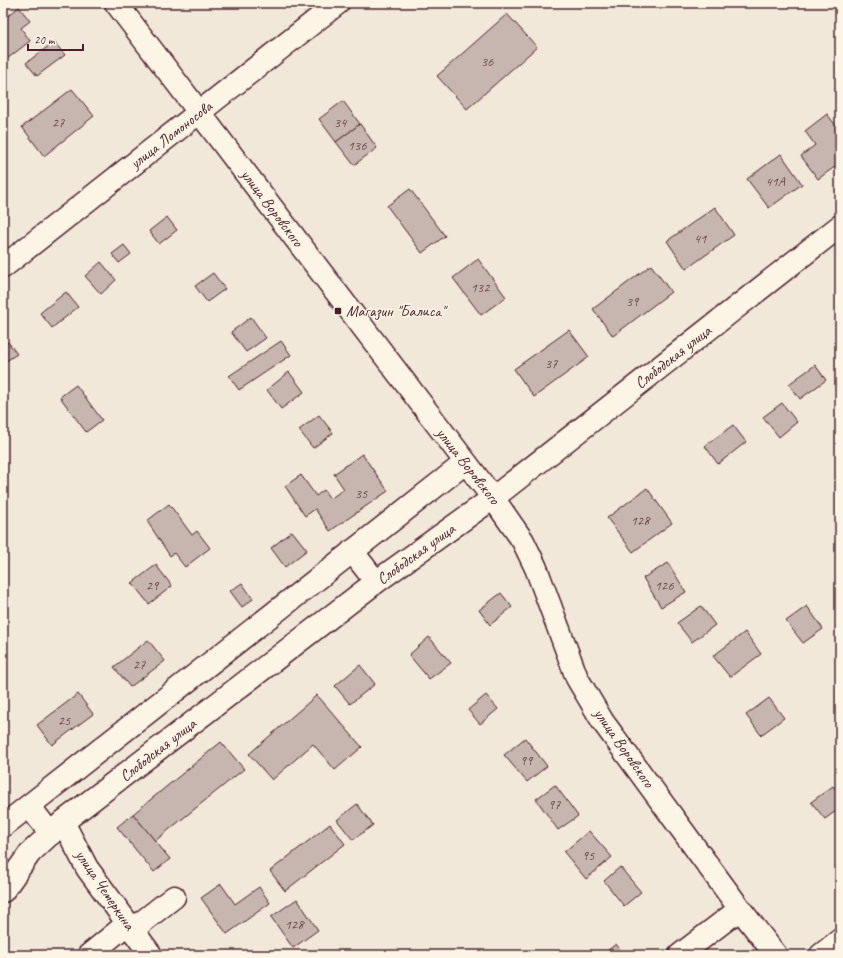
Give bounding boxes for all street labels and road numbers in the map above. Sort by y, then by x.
street label: улица Ломоносова [125,96,217,174]
street label: улица Воровского [236,164,309,252]
street label: Слободская улица [631,320,716,393]
street label: улица Воровского [431,423,505,510]
street label: Слободская улица [373,518,460,589]
street label: улица Воровского [589,704,659,793]
street label: Слободская улица [116,713,201,786]
street label: улица Чемеркина [70,845,140,935]

